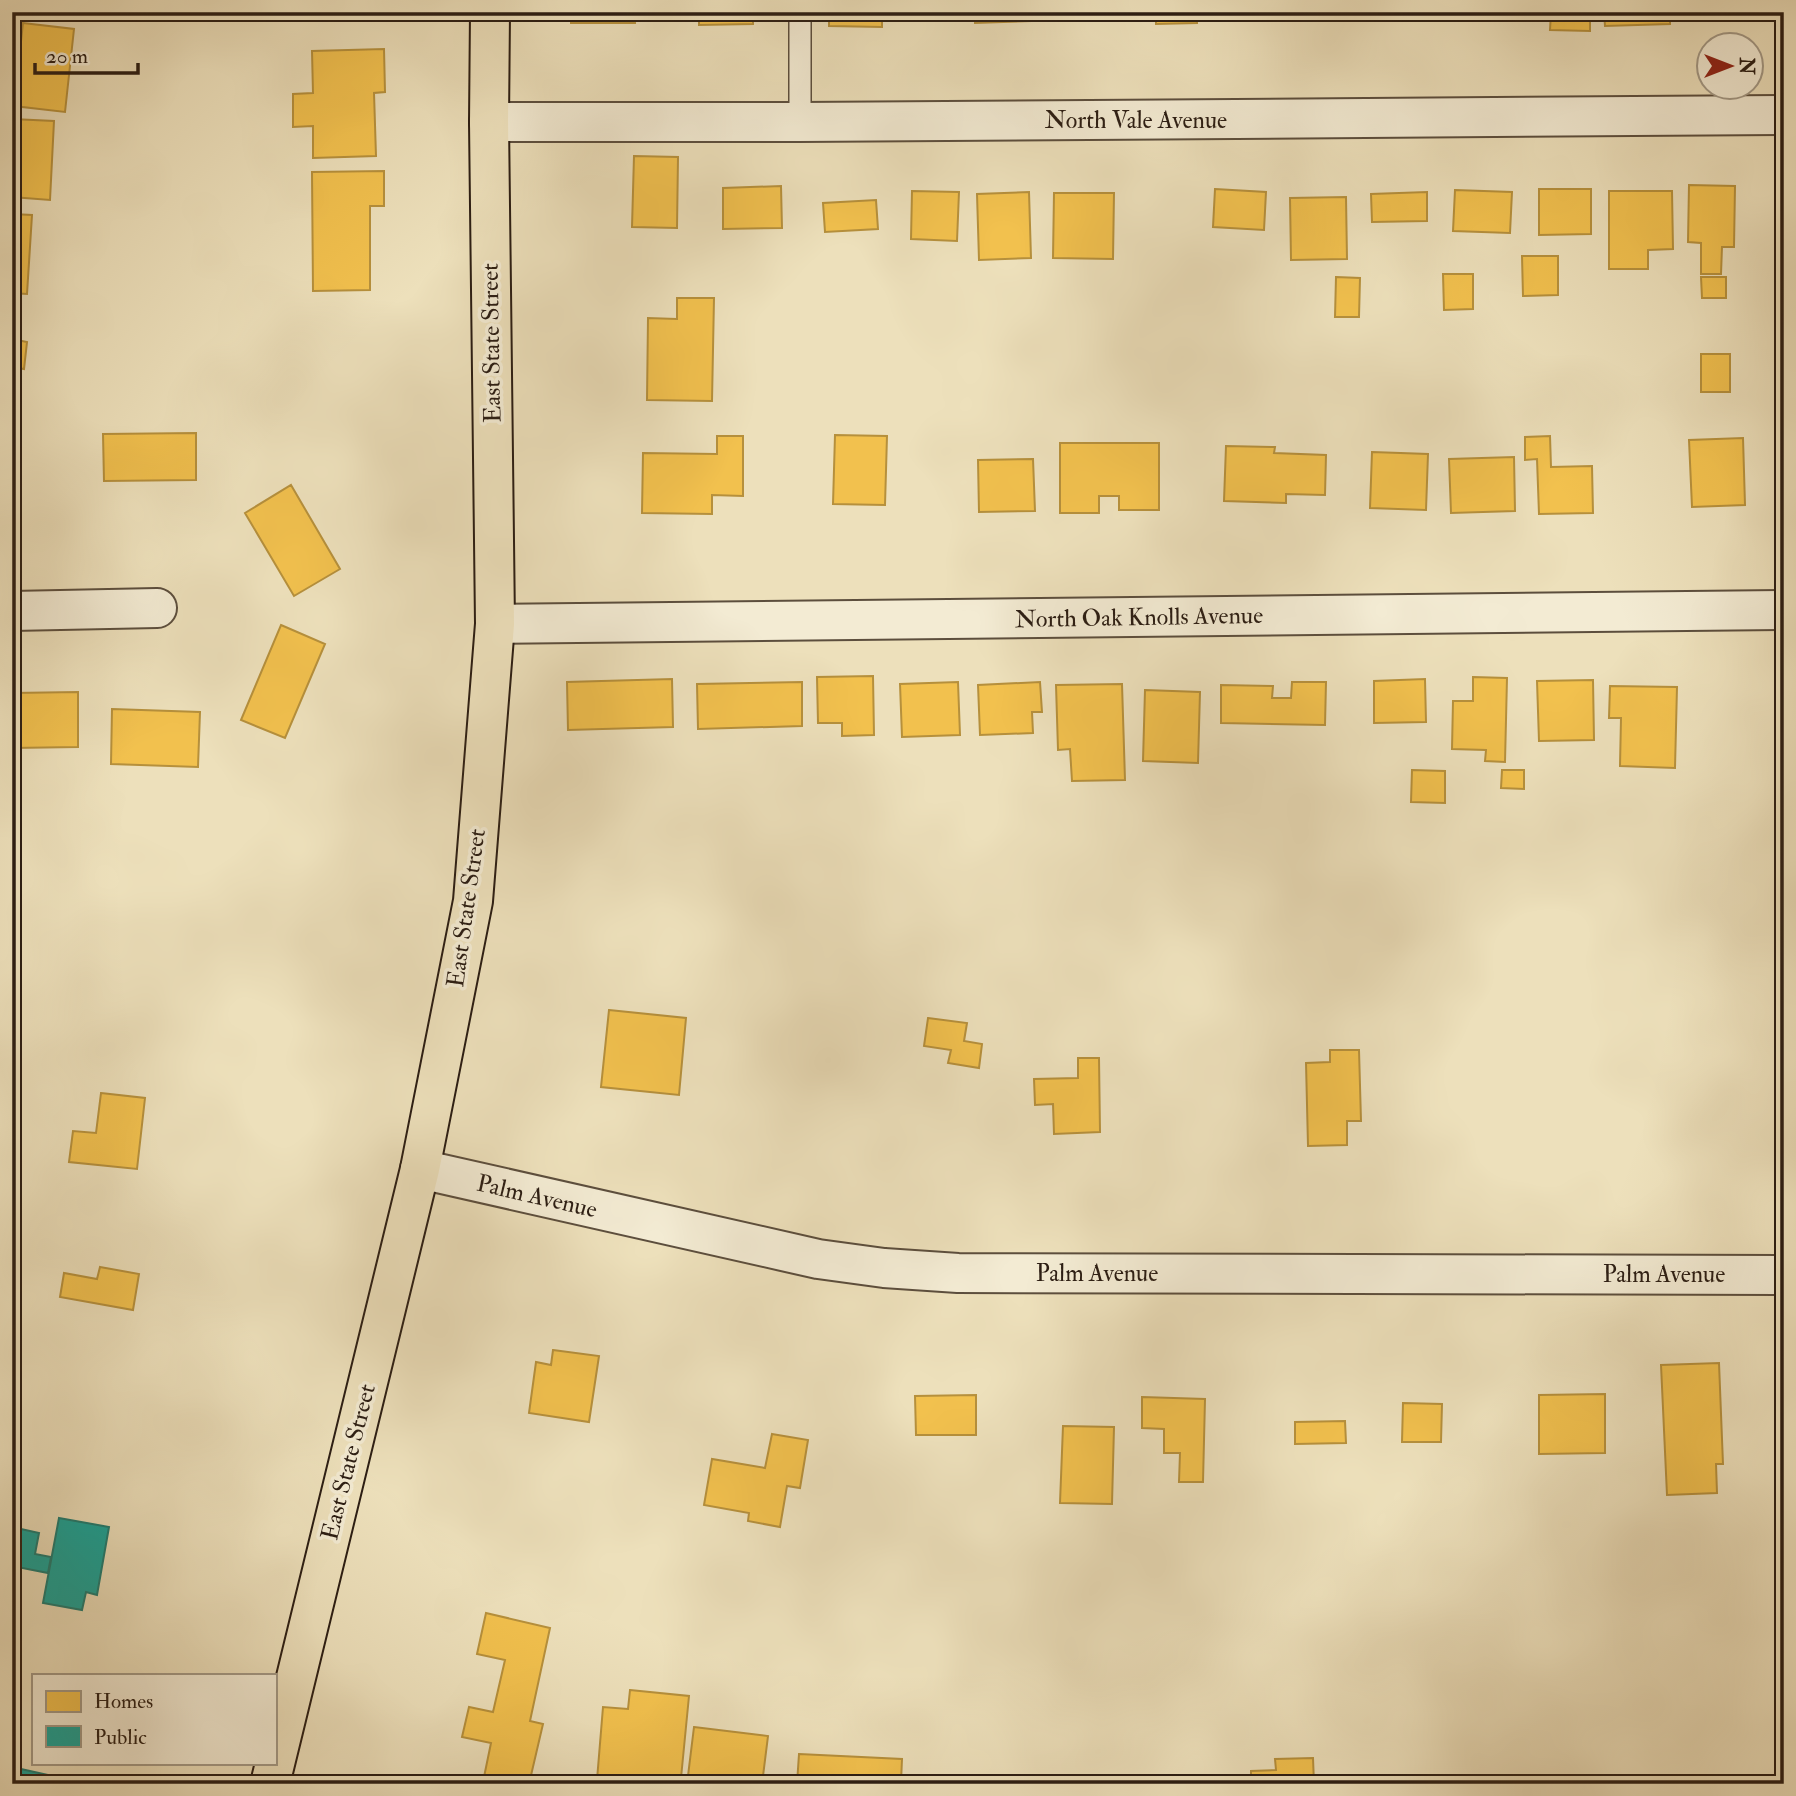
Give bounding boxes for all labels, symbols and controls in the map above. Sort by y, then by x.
scale bar [35,32,138,76]
north arrow [1694,32,1764,102]
text: 20 m [46,43,88,70]
text: N [1734,56,1758,75]
street label: North Vale Avenue [1045,105,1227,136]
street label: East State Street [475,263,508,423]
street label: North Oak Knolls Avenue [1015,600,1263,635]
street label: East State Street [440,827,493,989]
street label: Palm Avenue [474,1168,600,1225]
street label: Palm Avenue [1036,1258,1158,1289]
street label: Palm Avenue [1603,1259,1725,1290]
street label: East State Street [314,1381,383,1543]
legend [32,1674,276,1764]
text: Homes [94,1688,153,1715]
text: Public [94,1724,147,1751]

